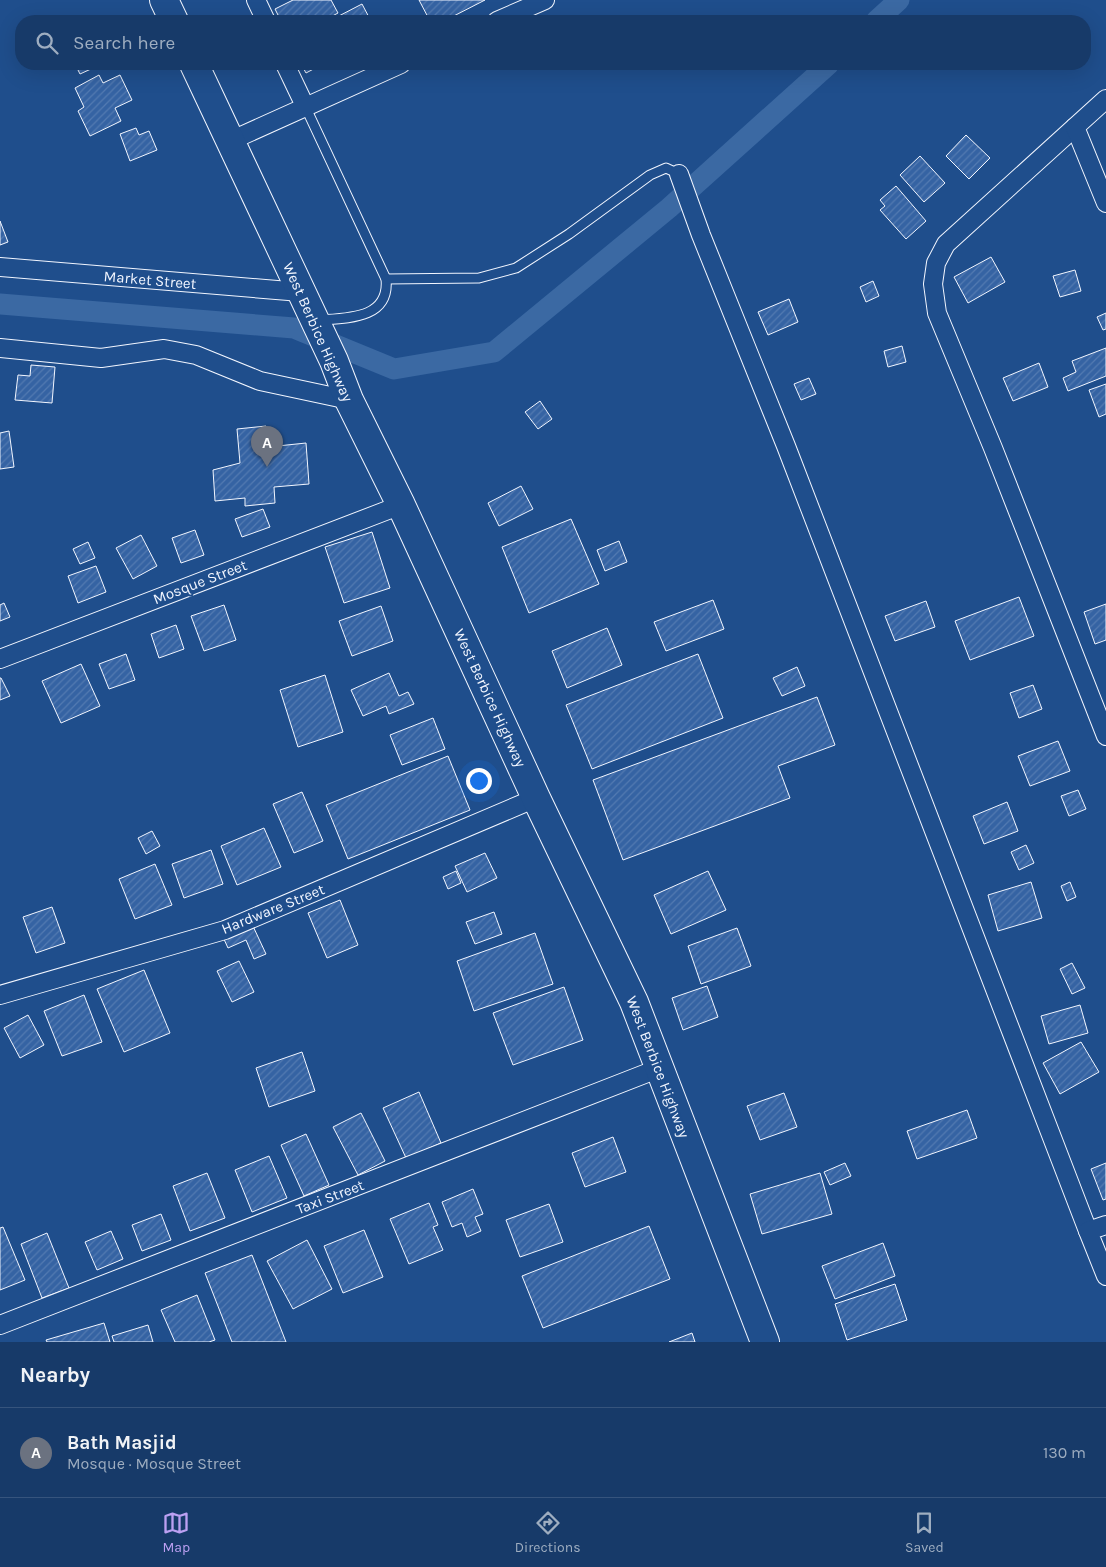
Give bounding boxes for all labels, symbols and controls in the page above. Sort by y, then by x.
search box [15,15,1091,70]
icon: search [33,29,61,57]
text: Search here [73,32,175,54]
street label: West Berbice Highway [279,260,357,404]
street label: Market Street [103,267,197,293]
pin: A [251,426,283,467]
street label: Mosque Street [151,556,250,608]
street label: West Berbice Highway [450,626,530,770]
your location [466,768,492,794]
street label: Hardware Street [219,880,328,938]
street label: West Berbice Highway [623,993,693,1141]
street label: Taxi Street [293,1176,367,1218]
text: Nearby [20,1363,90,1387]
text: Bath Masjid [67,1432,177,1454]
text: A [31,1443,41,1462]
text: 130 m [1043,1443,1086,1462]
text: Mosque · Mosque Street [67,1454,241,1473]
tab: Map [162,1509,190,1556]
tab: Directions [515,1509,581,1556]
tab: Saved [905,1509,944,1556]

